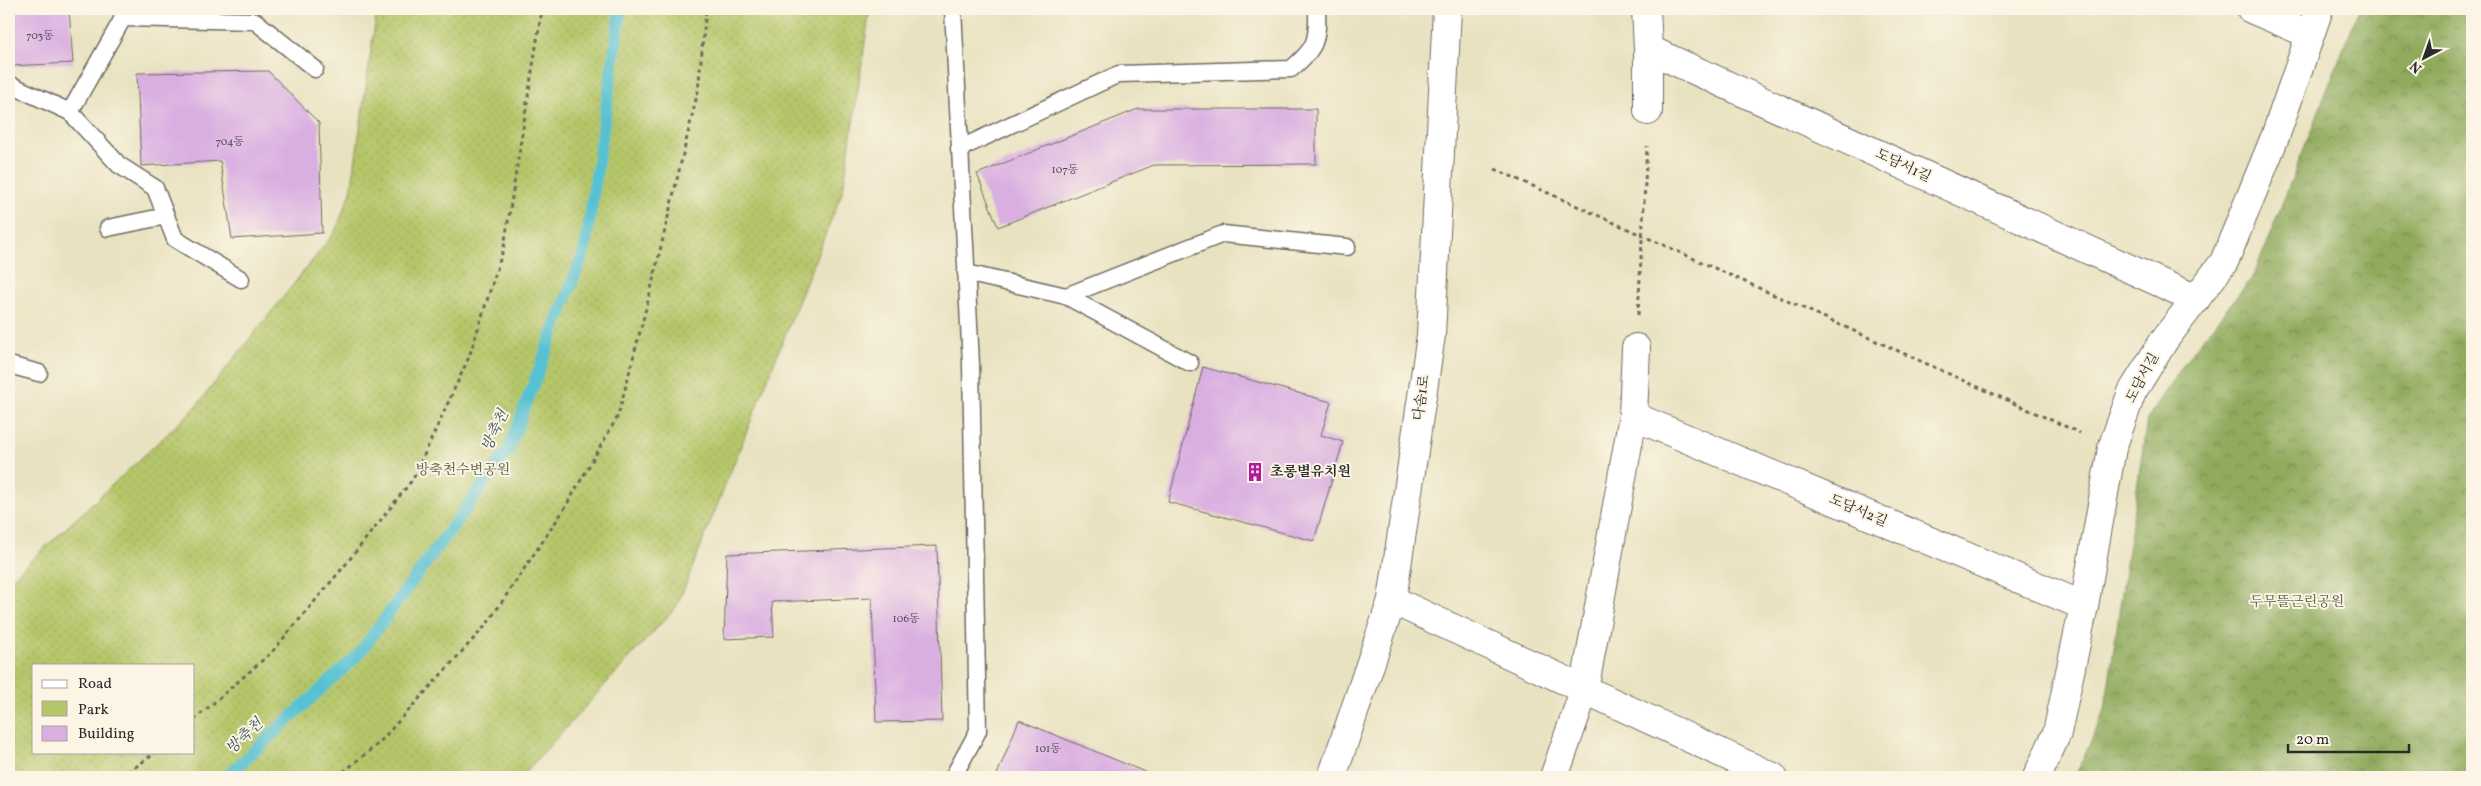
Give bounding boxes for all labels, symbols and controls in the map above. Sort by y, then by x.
house number: 703동 [26,29,54,44]
north arrow [2398,32,2448,82]
text: N [2406,56,2427,77]
house number: 704동 [216,135,245,150]
street label: 도담서1길 [1872,145,1934,187]
house number: 107동 [1052,163,1079,178]
street label: 도담서길 [2122,350,2164,406]
street label: 다솜1로 [1409,373,1435,422]
water label: 방축천 [477,406,515,455]
park label: 방축천수변공원 [416,461,510,480]
building icon: 초롱별유치원 [1244,461,1266,483]
place label: 초롱별유치원 [1270,463,1351,482]
street label: 도담서2길 [1826,490,1890,532]
park label: 두무뜰근린공원 [2250,593,2344,612]
house number: 106동 [892,612,920,627]
legend [32,664,195,754]
text: Road [78,674,112,695]
text: Park [78,700,109,721]
water label: 방축천 [222,713,269,760]
scale bar [2288,721,2410,753]
text: Building [78,724,135,745]
text: 20 m [2296,730,2329,751]
house number: 101동 [1035,742,1061,757]

